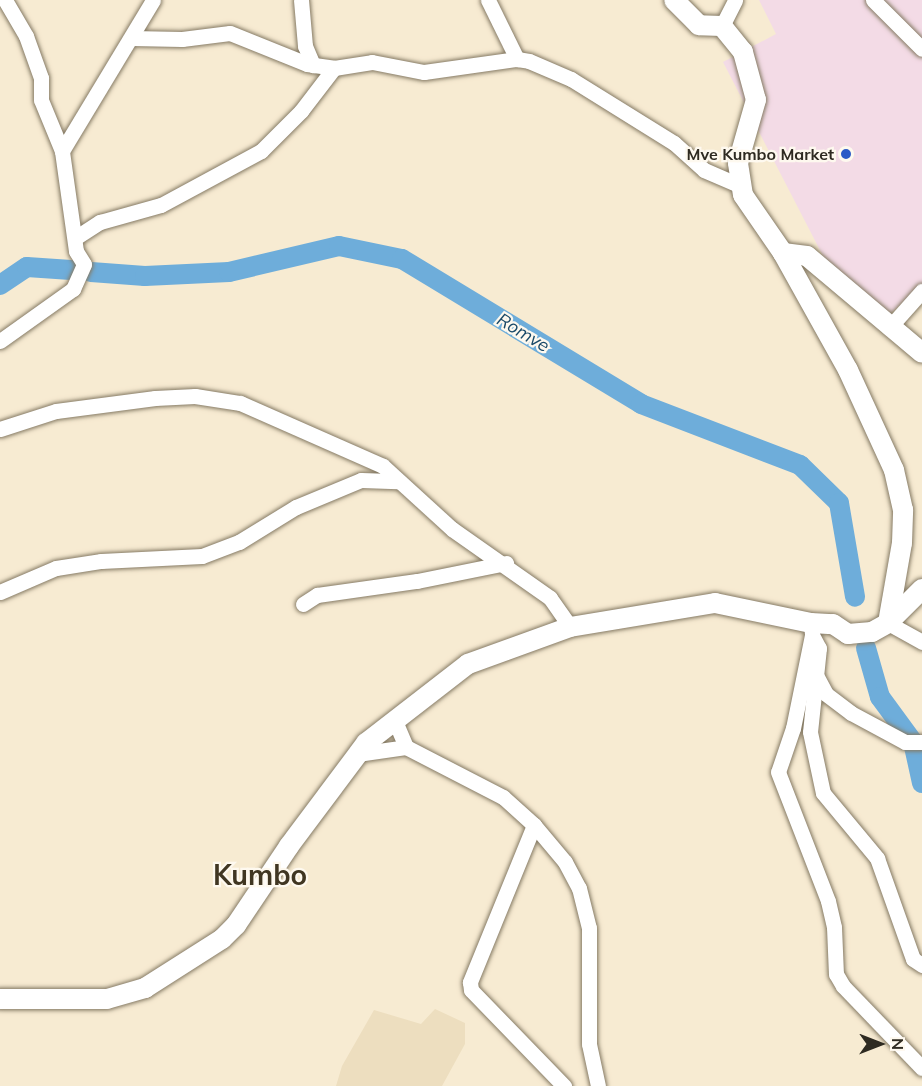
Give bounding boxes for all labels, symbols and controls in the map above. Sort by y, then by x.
place label: Mve Kumbo Market [687,144,834,164]
marker: Mve Kumbo Market [839,147,853,161]
water label: Romve [493,309,553,357]
district label: Kumbo [213,858,307,892]
north arrow [850,1014,910,1074]
text: N [888,1038,908,1050]

